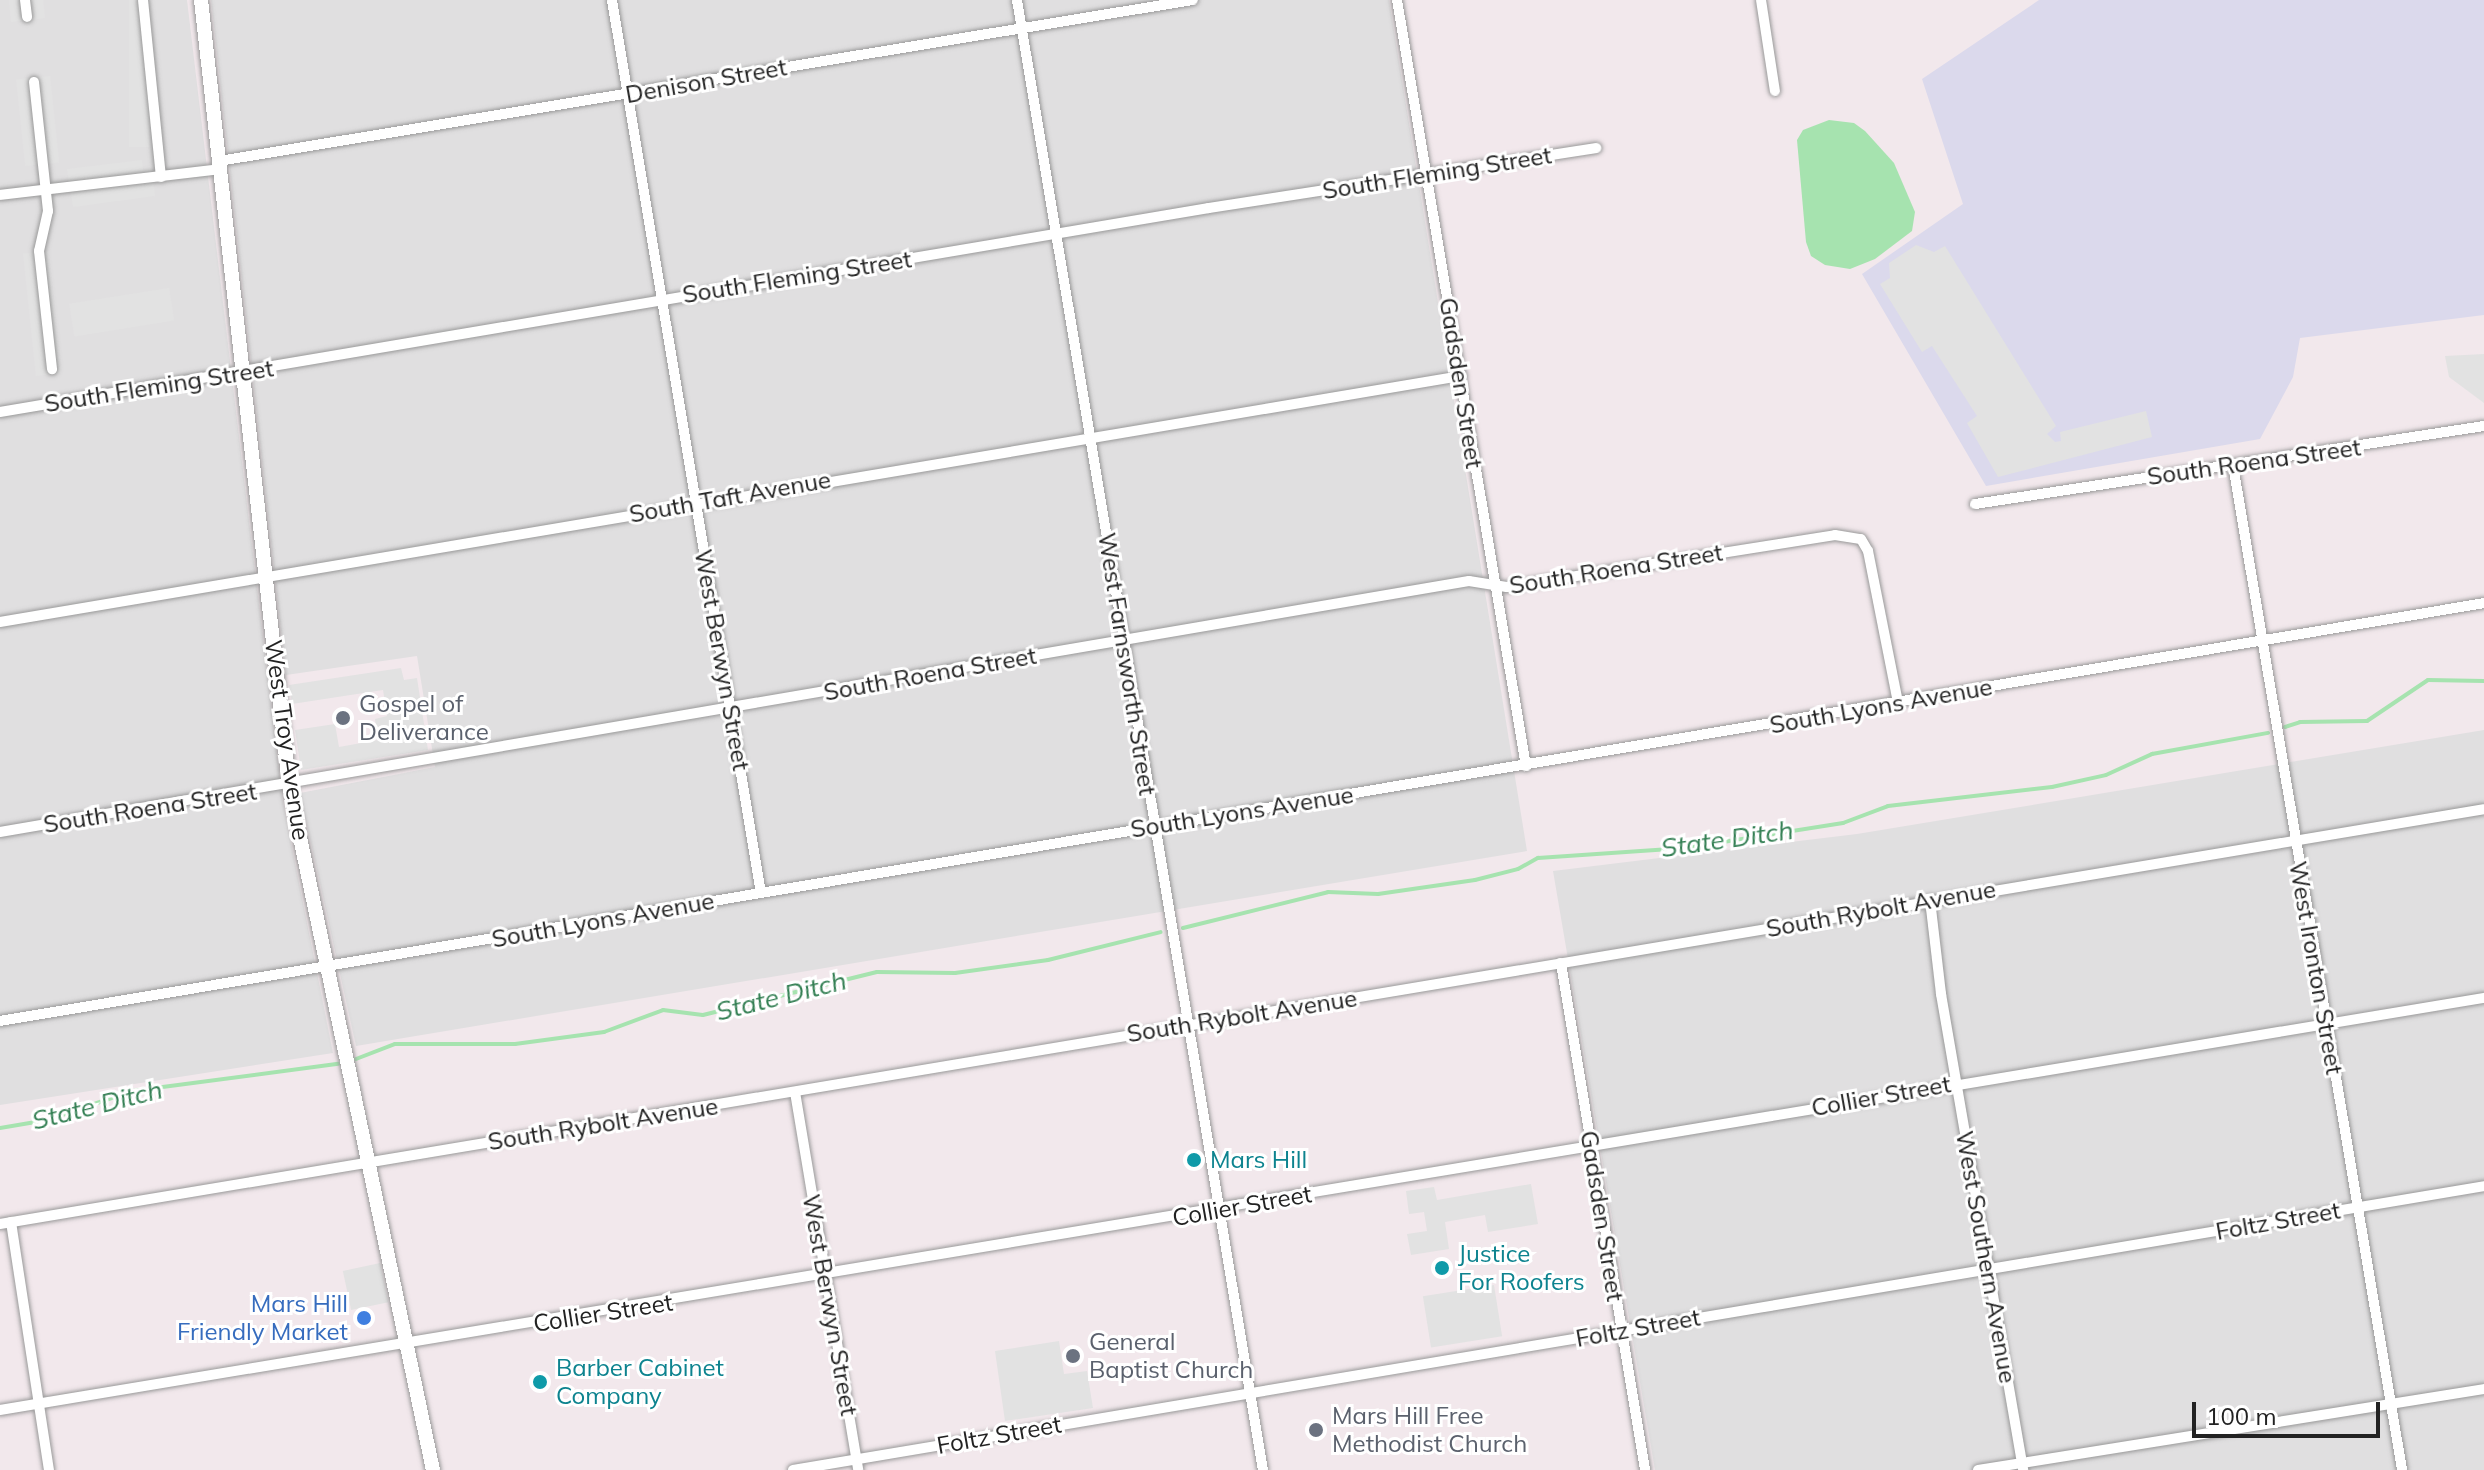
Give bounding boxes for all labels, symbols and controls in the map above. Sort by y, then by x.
street label: Denison Street [623,53,789,109]
street label: South Fleming Street [1320,141,1554,205]
street label: South Fleming Street [680,245,914,309]
street label: Gadsden Street [1433,296,1489,470]
street label: South Fleming Street [42,354,276,418]
street label: South Roena Street [2145,433,2363,491]
street label: South Taft Avenue [627,465,833,529]
street label: West Farnsworth Street [1092,531,1162,797]
street label: South Roena Street [1507,538,1725,600]
street label: West Berwyn Street [688,547,756,773]
street label: West Troy Avenue [259,638,315,842]
street label: South Roena Street [821,641,1039,707]
street label: South Lyons Avenue [1768,672,1994,740]
place label: Gospel of Deliverance [359,690,489,746]
marker: Gospel of Deliverance [334,709,352,727]
street label: South Roena Street [41,777,259,839]
street label: South Lyons Avenue [1128,780,1356,844]
water label: State Ditch [1659,814,1795,864]
street label: West Ironton Street [2283,859,2349,1077]
street label: South Rybolt Avenue [1764,875,1998,943]
street label: South Lyons Avenue [490,886,716,954]
water label: State Ditch [712,965,850,1027]
street label: South Rybolt Avenue [1125,984,1359,1048]
street label: Collier Street [1809,1070,1953,1122]
water label: State Ditch [28,1074,166,1136]
street label: South Rybolt Avenue [486,1092,720,1156]
street label: Gadsden Street [1574,1129,1630,1303]
street label: West Southern Avenue [1950,1129,2022,1385]
place label: Mars Hill [1210,1146,1307,1174]
marker: Mars Hill [1185,1151,1203,1169]
street label: Collier Street [1170,1180,1314,1232]
street label: West Berwyn Street [796,1192,864,1418]
street label: Foltz Street [2213,1196,2343,1246]
place label: Justice For Roofers [1458,1240,1585,1296]
marker: Justice For Roofers [1433,1259,1451,1277]
street label: Collier Street [531,1288,675,1338]
place label: Mars Hill Friendly Market [177,1290,348,1346]
street label: Foltz Street [1573,1303,1703,1353]
marker: Mars Hill Friendly Market [355,1309,373,1327]
place label: General Baptist Church [1089,1328,1253,1384]
marker: General Baptist Church [1064,1347,1082,1365]
place label: Barber Cabinet Company [556,1354,724,1410]
marker: Barber Cabinet Company [531,1373,549,1391]
scale bar [2196,1386,2384,1436]
text: 100 m [2206,1401,2277,1431]
place label: Mars Hill Free Methodist Church [1332,1402,1527,1458]
street label: Foltz Street [934,1410,1064,1460]
marker: Mars Hill Free Methodist Church [1307,1421,1325,1439]

